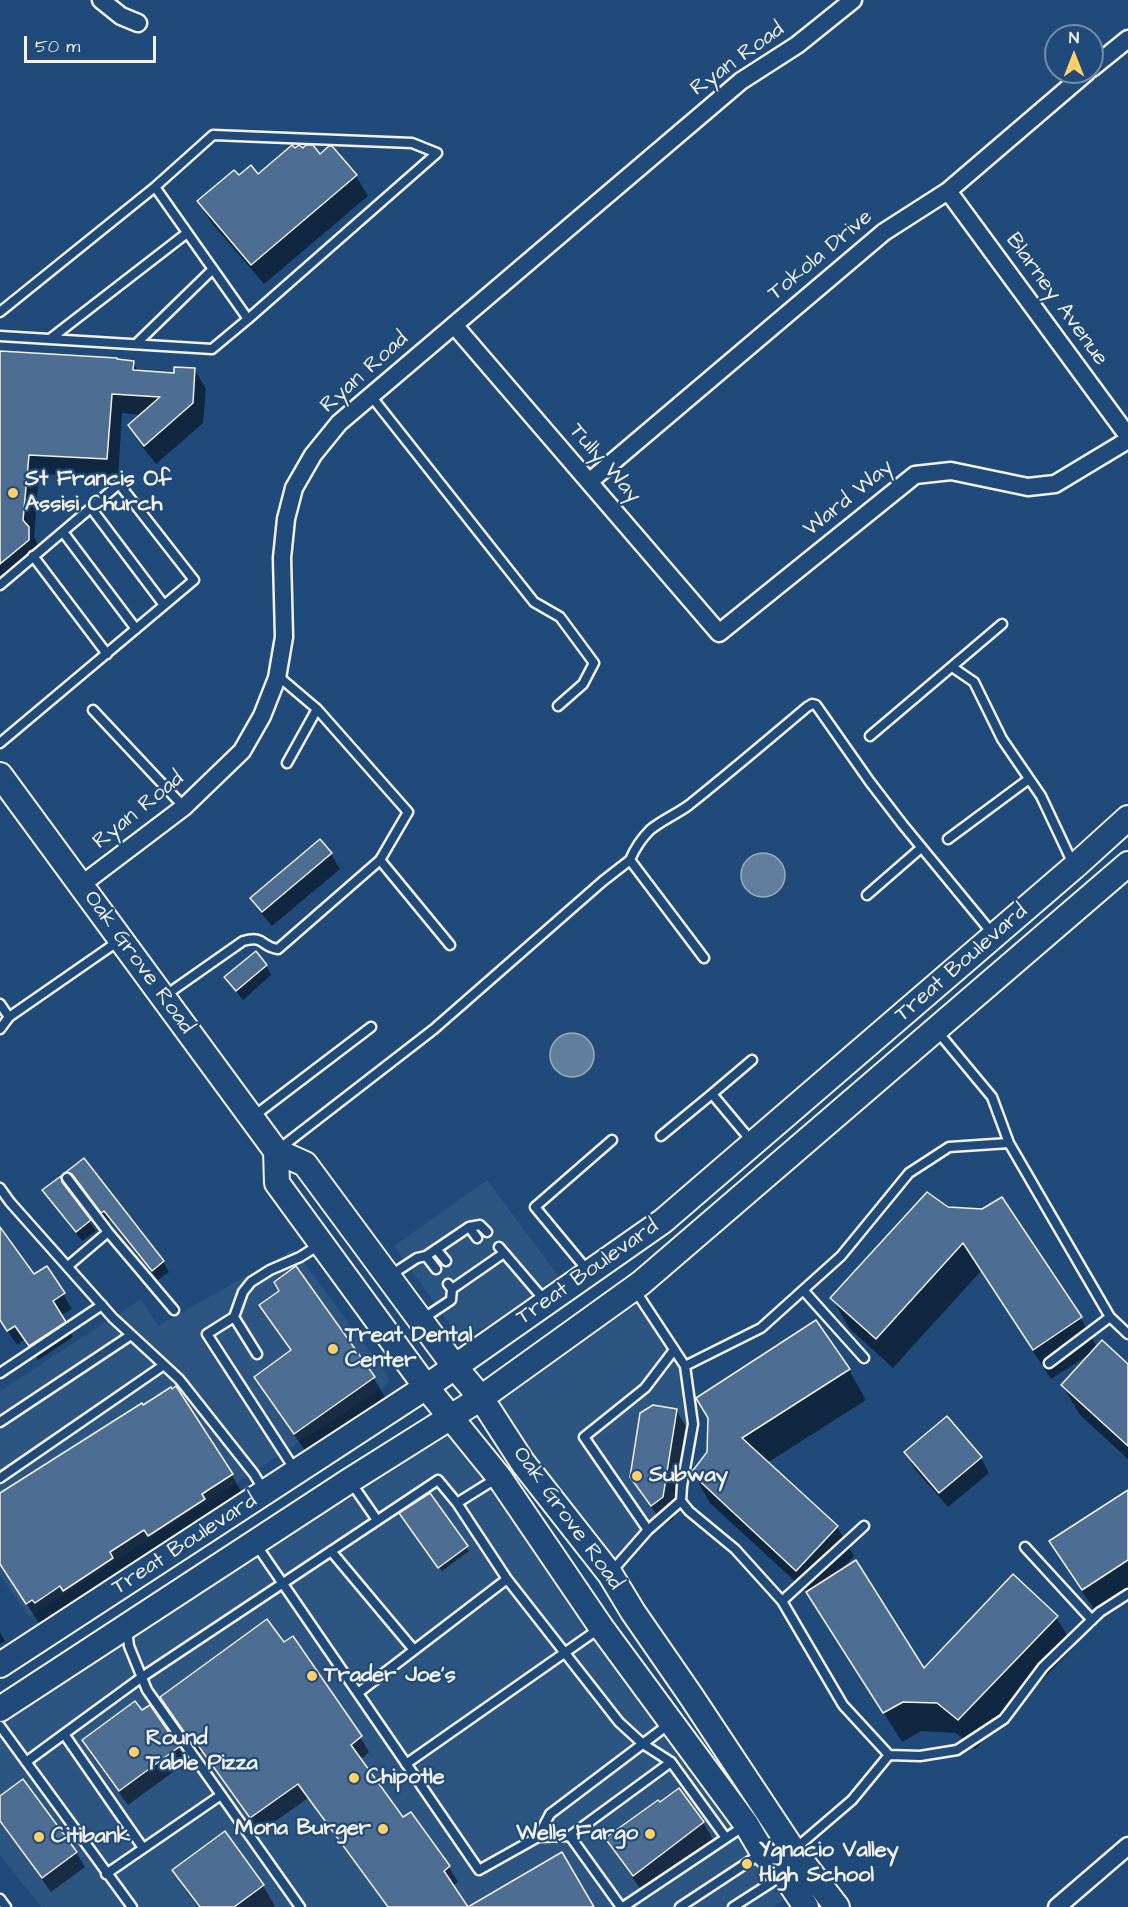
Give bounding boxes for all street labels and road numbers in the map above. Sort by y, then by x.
street label: Ryan Road [686,17,790,103]
street label: Tokola Drive [763,205,879,307]
street label: Blarney Avenue [999,228,1113,372]
street label: Ryan Road [316,327,414,419]
street label: Tully Way [562,419,646,509]
street label: Ward Way [799,455,899,543]
street label: Ryan Road [88,766,190,856]
street label: Oak Grove Road [77,886,199,1040]
street label: Treat Boulevard [890,899,1034,1029]
street label: Treat Boulevard [512,1214,664,1332]
street label: Oak Grove Road [506,1442,628,1596]
street label: Treat Boulevard [108,1488,262,1602]

